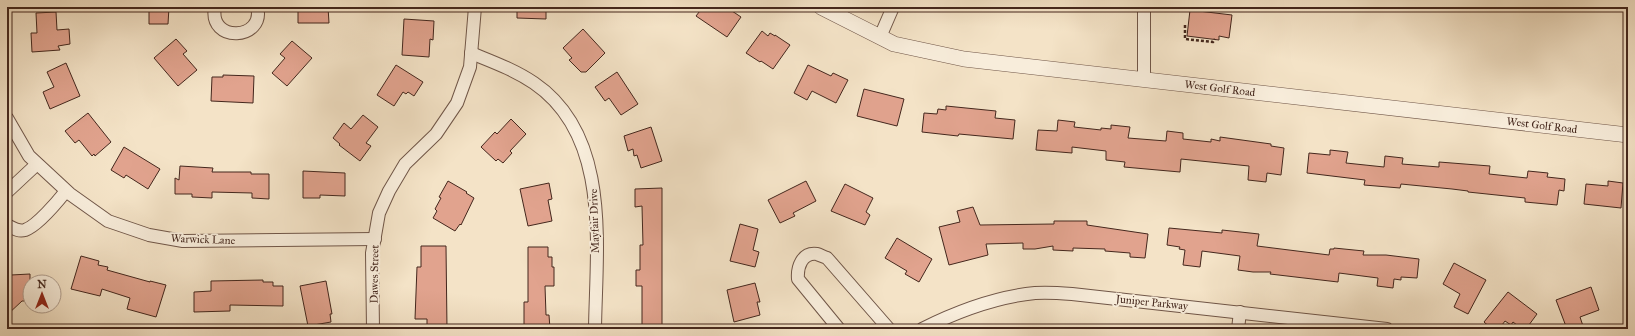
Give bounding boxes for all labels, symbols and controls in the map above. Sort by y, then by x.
street label: West Golf Road [1184,78,1256,99]
street label: West Golf Road [1506,115,1578,136]
street label: Mayfair Drive [587,188,602,253]
street label: Warwick Lane [171,232,236,247]
street label: Dawes Street [367,244,382,303]
north arrow [22,274,62,314]
text: N [37,278,47,291]
street label: Juniper Parkway [1114,292,1189,314]

